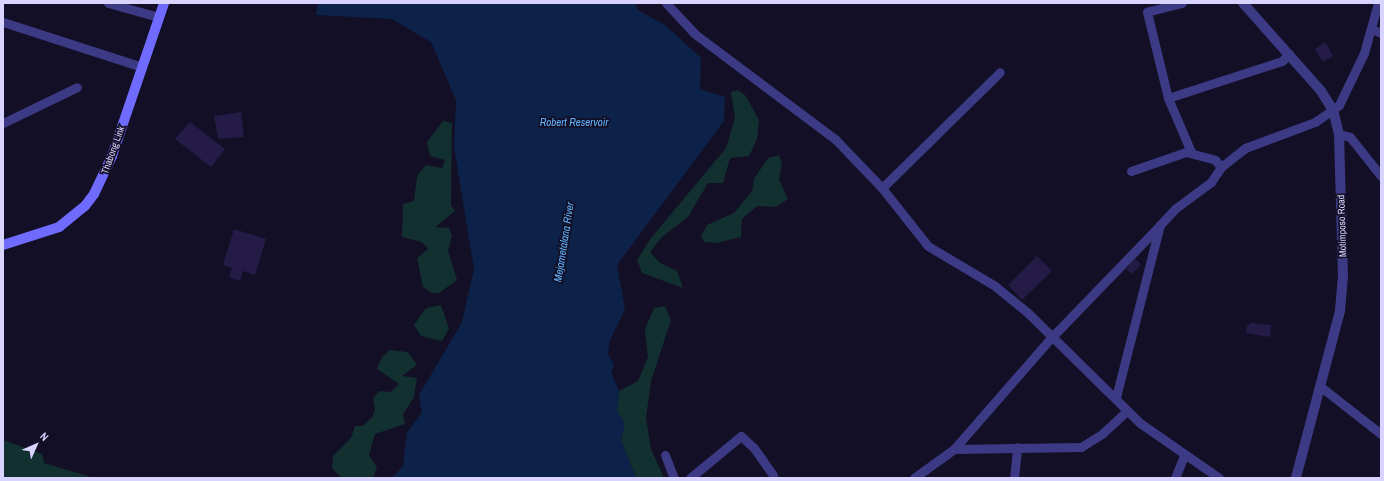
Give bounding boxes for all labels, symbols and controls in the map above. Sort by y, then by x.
water label: Robert Reservoir [540,115,608,129]
street label: Thabong Link [99,124,127,176]
street label: Motimposo Road [1335,195,1349,257]
water label: Mejametalana River [551,201,577,283]
north arrow [16,425,56,465]
text: N [37,429,52,444]

